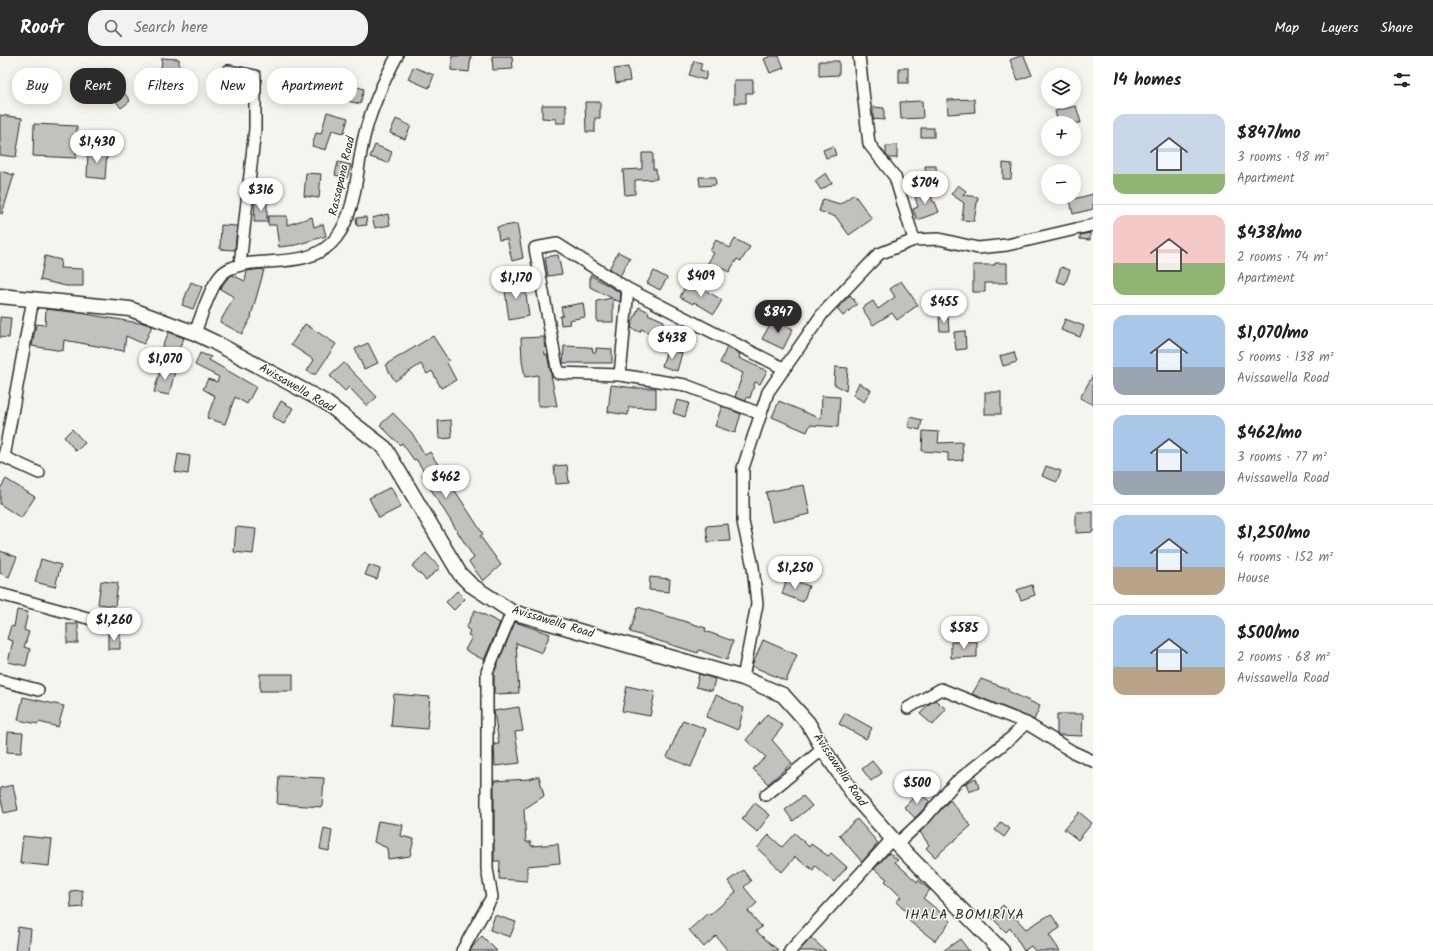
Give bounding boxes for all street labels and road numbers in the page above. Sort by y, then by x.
street label: Rassapana Road [324,134,361,217]
street label: Avissawella Road [255,359,339,418]
street label: Avissawella Road [510,600,597,644]
street label: Avissawella Road [808,729,872,811]

